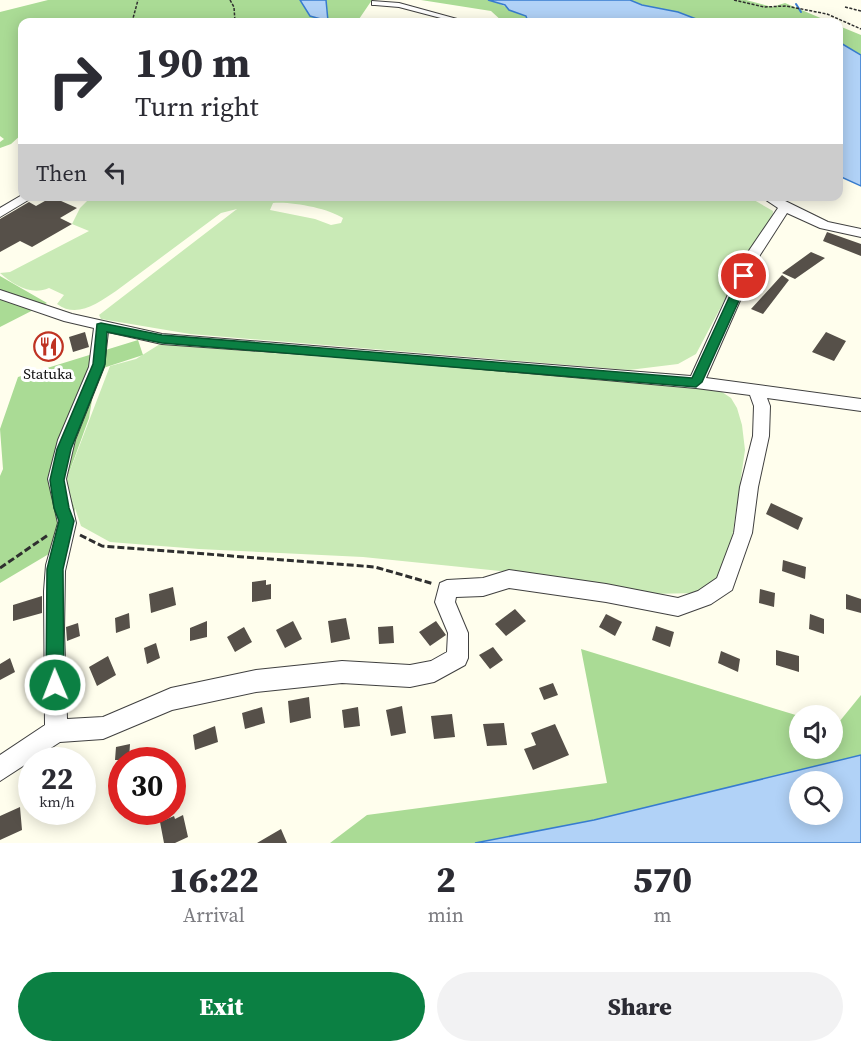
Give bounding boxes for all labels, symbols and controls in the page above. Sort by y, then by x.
text: 190 m [135,33,250,91]
icon: right [36,42,114,120]
text: Turn right [135,88,259,125]
icon: left [99,156,132,189]
text: Then [36,158,87,188]
pin [718,250,769,301]
icon: arrive [727,259,760,292]
restaurant icon: Statuka [32,330,64,362]
place label: Statuka [23,363,73,384]
position arrow [23,653,87,717]
map controls [789,705,843,825]
button: sound [789,705,843,759]
speed limit sign: 30 [108,747,186,825]
text: 22 [41,758,73,799]
button: search [789,771,843,825]
text: km/h [39,791,75,812]
text: 16:22 [169,855,259,904]
text: 2 [436,855,456,904]
text: 570 [633,855,692,904]
text: Arrival [183,901,245,929]
text: min [428,901,464,929]
text: m [653,901,671,929]
button: Exit [18,972,425,1041]
button: Share [437,972,843,1041]

